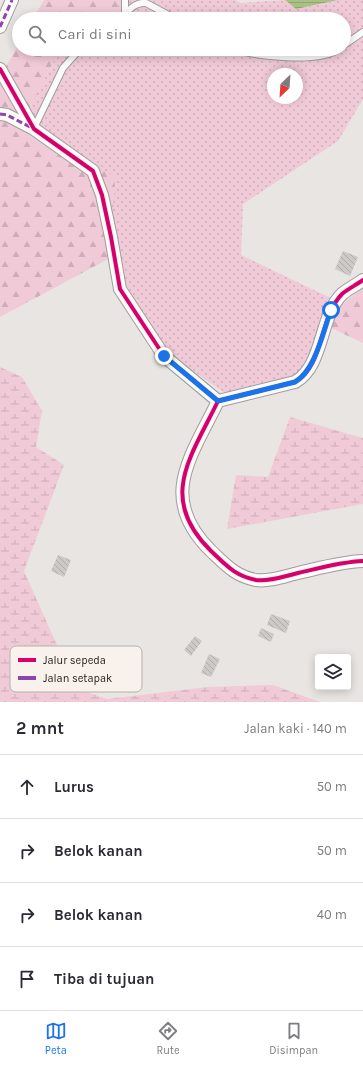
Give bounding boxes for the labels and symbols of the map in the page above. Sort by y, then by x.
north arrow [267,68,303,104]
route start [322,301,340,319]
route end [155,347,173,365]
legend [10,646,142,692]
text: Jalur sepeda [43,654,106,667]
text: Jalan setapak [43,672,112,685]

